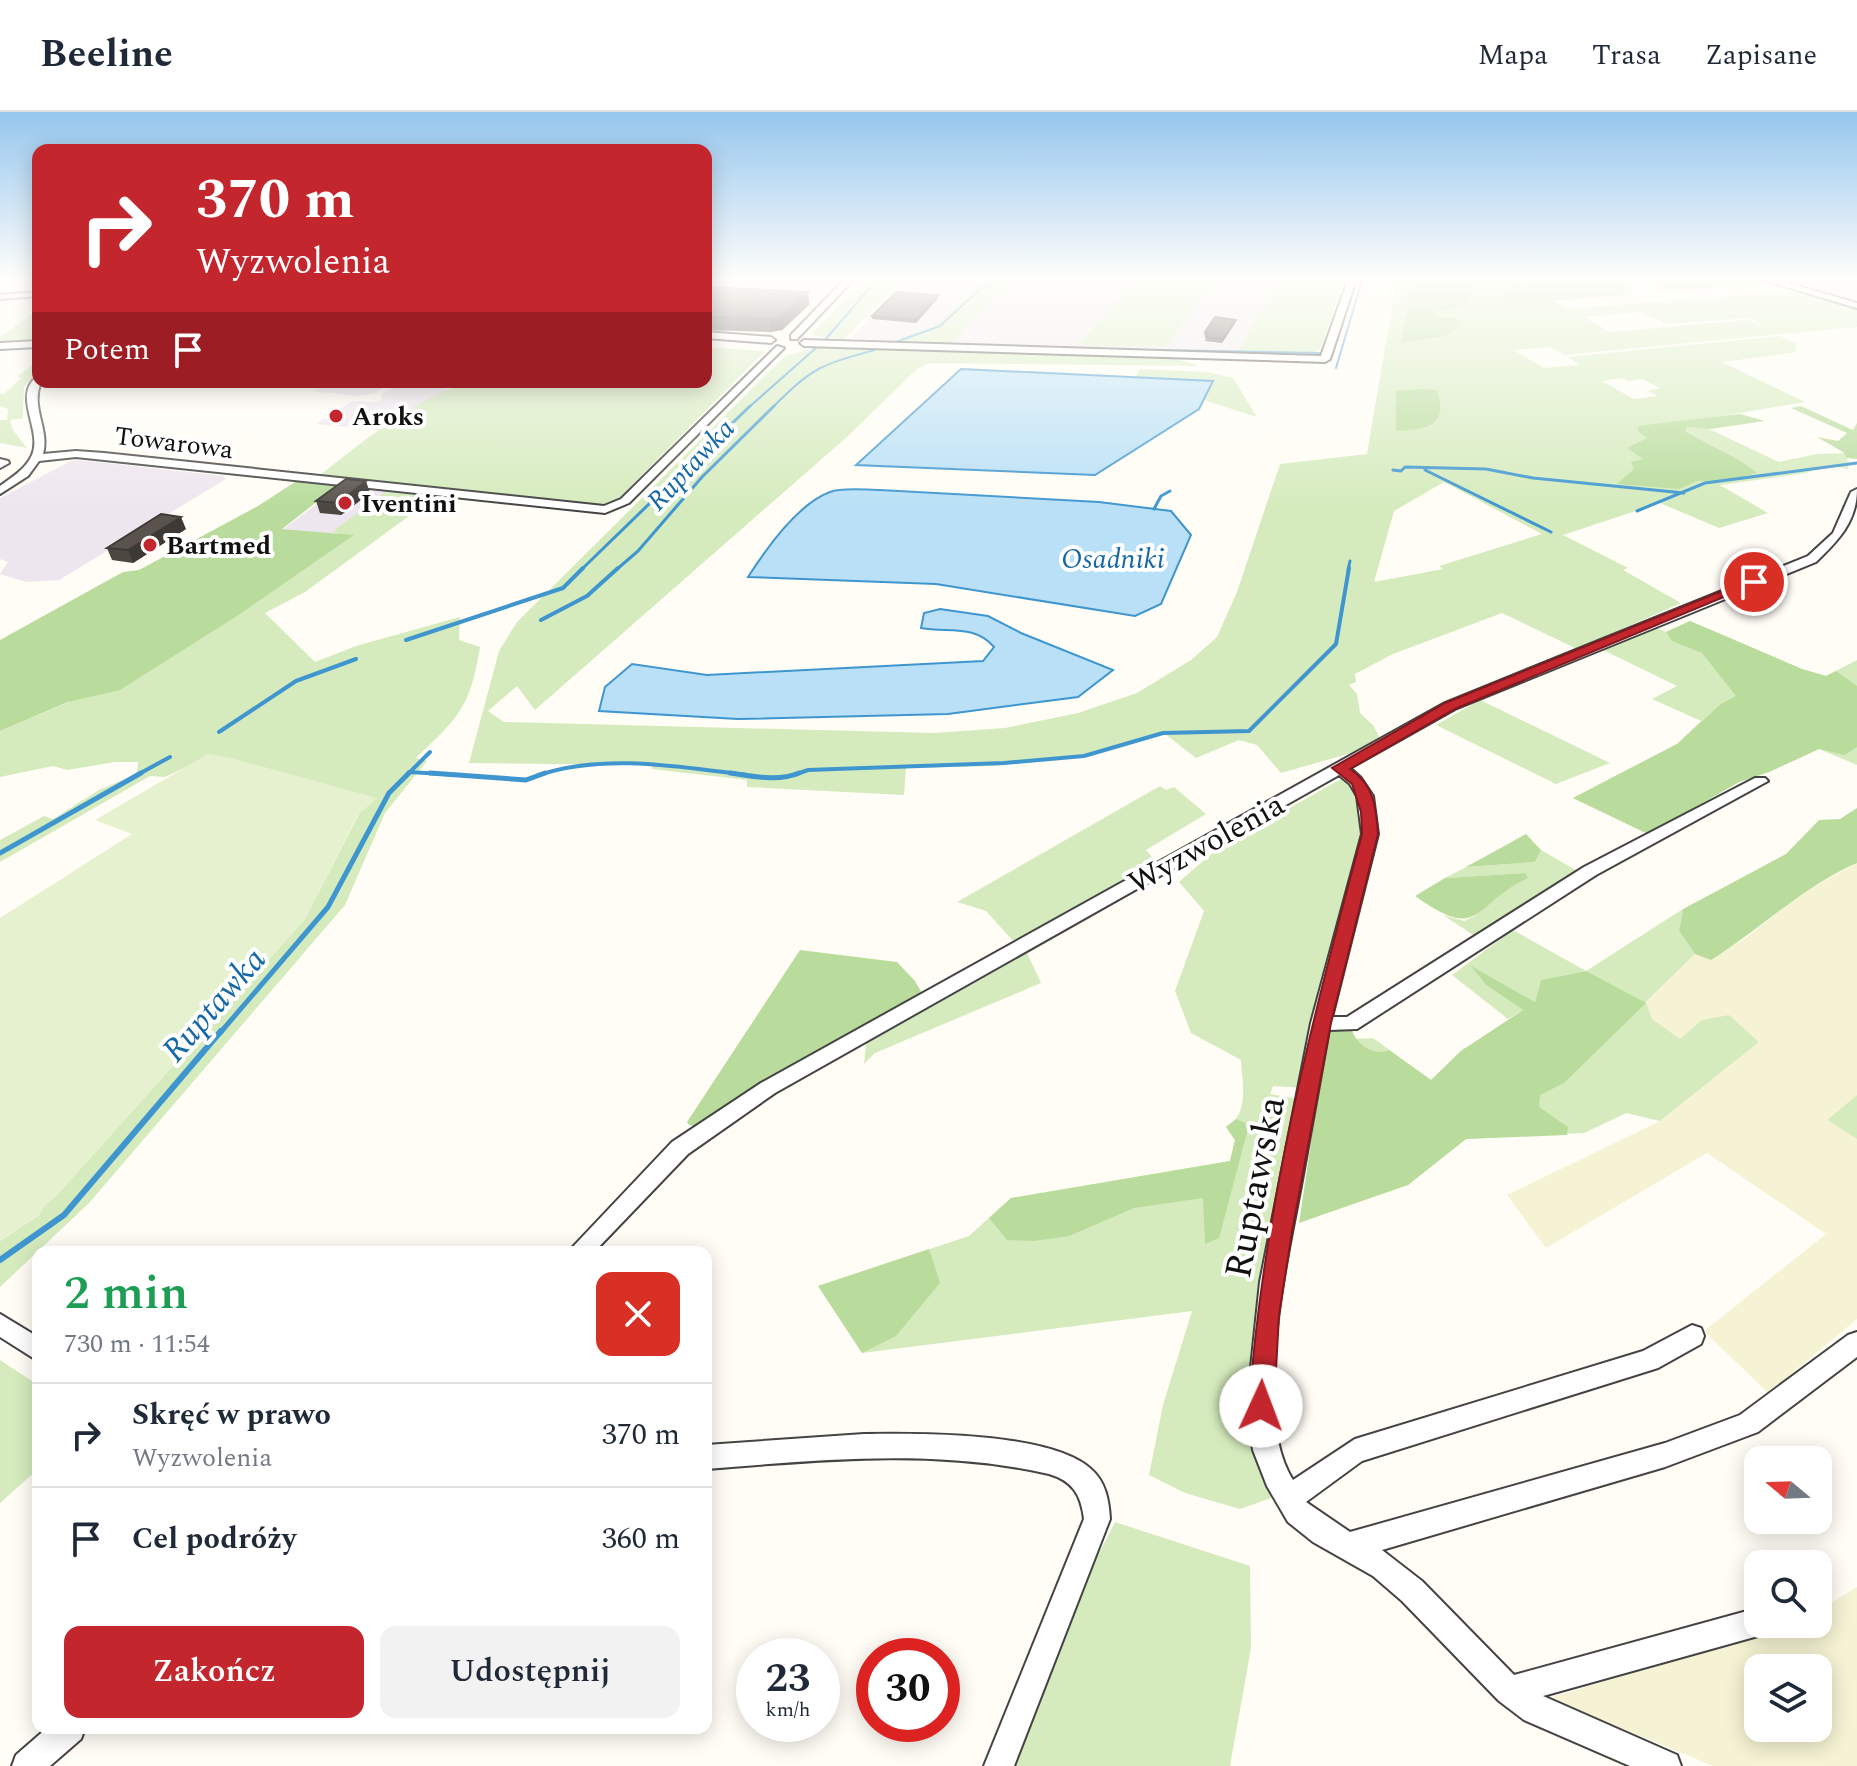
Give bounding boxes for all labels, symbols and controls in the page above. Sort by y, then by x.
text: Beeline [40,26,173,84]
text: Mapa [1478,34,1548,77]
text: Trasa [1592,34,1661,77]
text: Zapisane [1705,34,1817,77]
text: 370 m [196,158,355,243]
icon: right [64,176,168,280]
text: Wyzwolenia [196,235,390,290]
text: Potem [64,327,150,373]
icon: arrive [166,328,210,372]
place label: Aroks [352,397,424,437]
marker: Aroks [327,407,345,425]
water label: Ruptawka [637,409,746,521]
street label: Towarowa [112,416,236,470]
place label: Iventini [361,484,457,524]
marker: Iventini [336,494,354,512]
place label: Bartmed [166,526,271,566]
marker: Bartmed [141,536,159,554]
water label: Osadniki [1061,538,1165,581]
pin [1720,548,1788,616]
icon: arrive [1732,560,1776,604]
street label: Wyzwolenia [1119,781,1294,908]
water label: Ruptawka [150,936,279,1074]
street label: Ruptawska [1210,1091,1302,1283]
text: 2 min [64,1257,189,1330]
button: close [596,1272,680,1356]
text: 730 m · 11:54 [64,1324,210,1364]
position arrow [1219,1364,1303,1448]
text: Skręć w prawo [132,1392,331,1438]
text: 370 m [602,1412,680,1458]
icon: right [64,1413,108,1457]
text: Wyzwolenia [132,1438,272,1478]
north arrow [1744,1446,1832,1534]
map controls [1744,1446,1832,1742]
text: Cel podróży [132,1516,296,1562]
text: 360 m [602,1516,680,1562]
icon: arrive [64,1517,108,1561]
button: search [1744,1550,1832,1638]
button: Zakończ [64,1626,364,1718]
button: Udostępnij [380,1626,680,1718]
speed limit sign: 30 [856,1638,960,1742]
text: 23 [766,1649,810,1710]
button: layers [1744,1654,1832,1742]
text: km/h [766,1695,811,1725]

